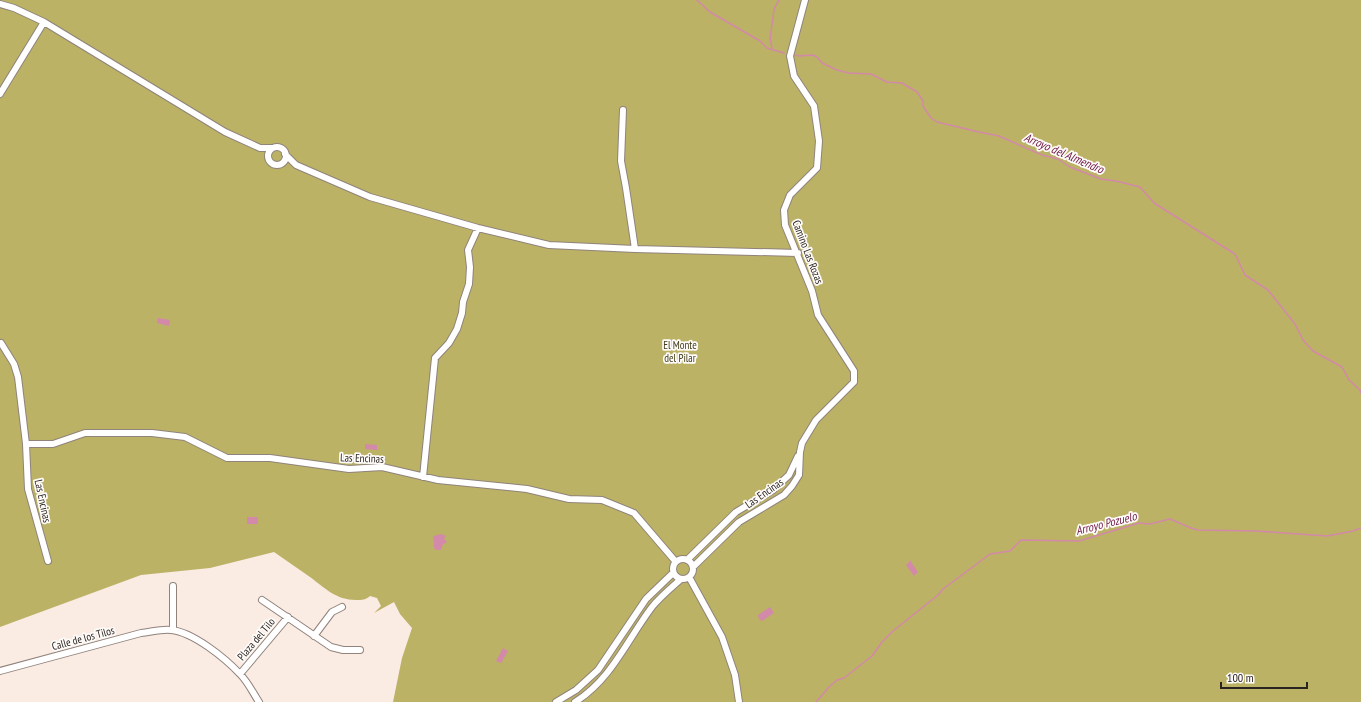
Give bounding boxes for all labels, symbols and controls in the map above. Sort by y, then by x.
water label: Arroyo del Almendro [1022,130,1107,177]
street label: Camino Las Rozas [789,218,827,286]
park label: El Monte del Pilar [663,338,697,365]
street label: Las Encinas [340,450,384,466]
street label: Las Encinas [742,475,786,511]
street label: Las Encinas [32,478,54,524]
water label: Arroyo Pozuelo [1074,508,1139,538]
street label: Plaza del Tilo [234,615,278,663]
street label: Calle de los Tilos [50,623,116,653]
scale bar [1221,664,1307,690]
text: 100 m [1227,670,1254,685]

